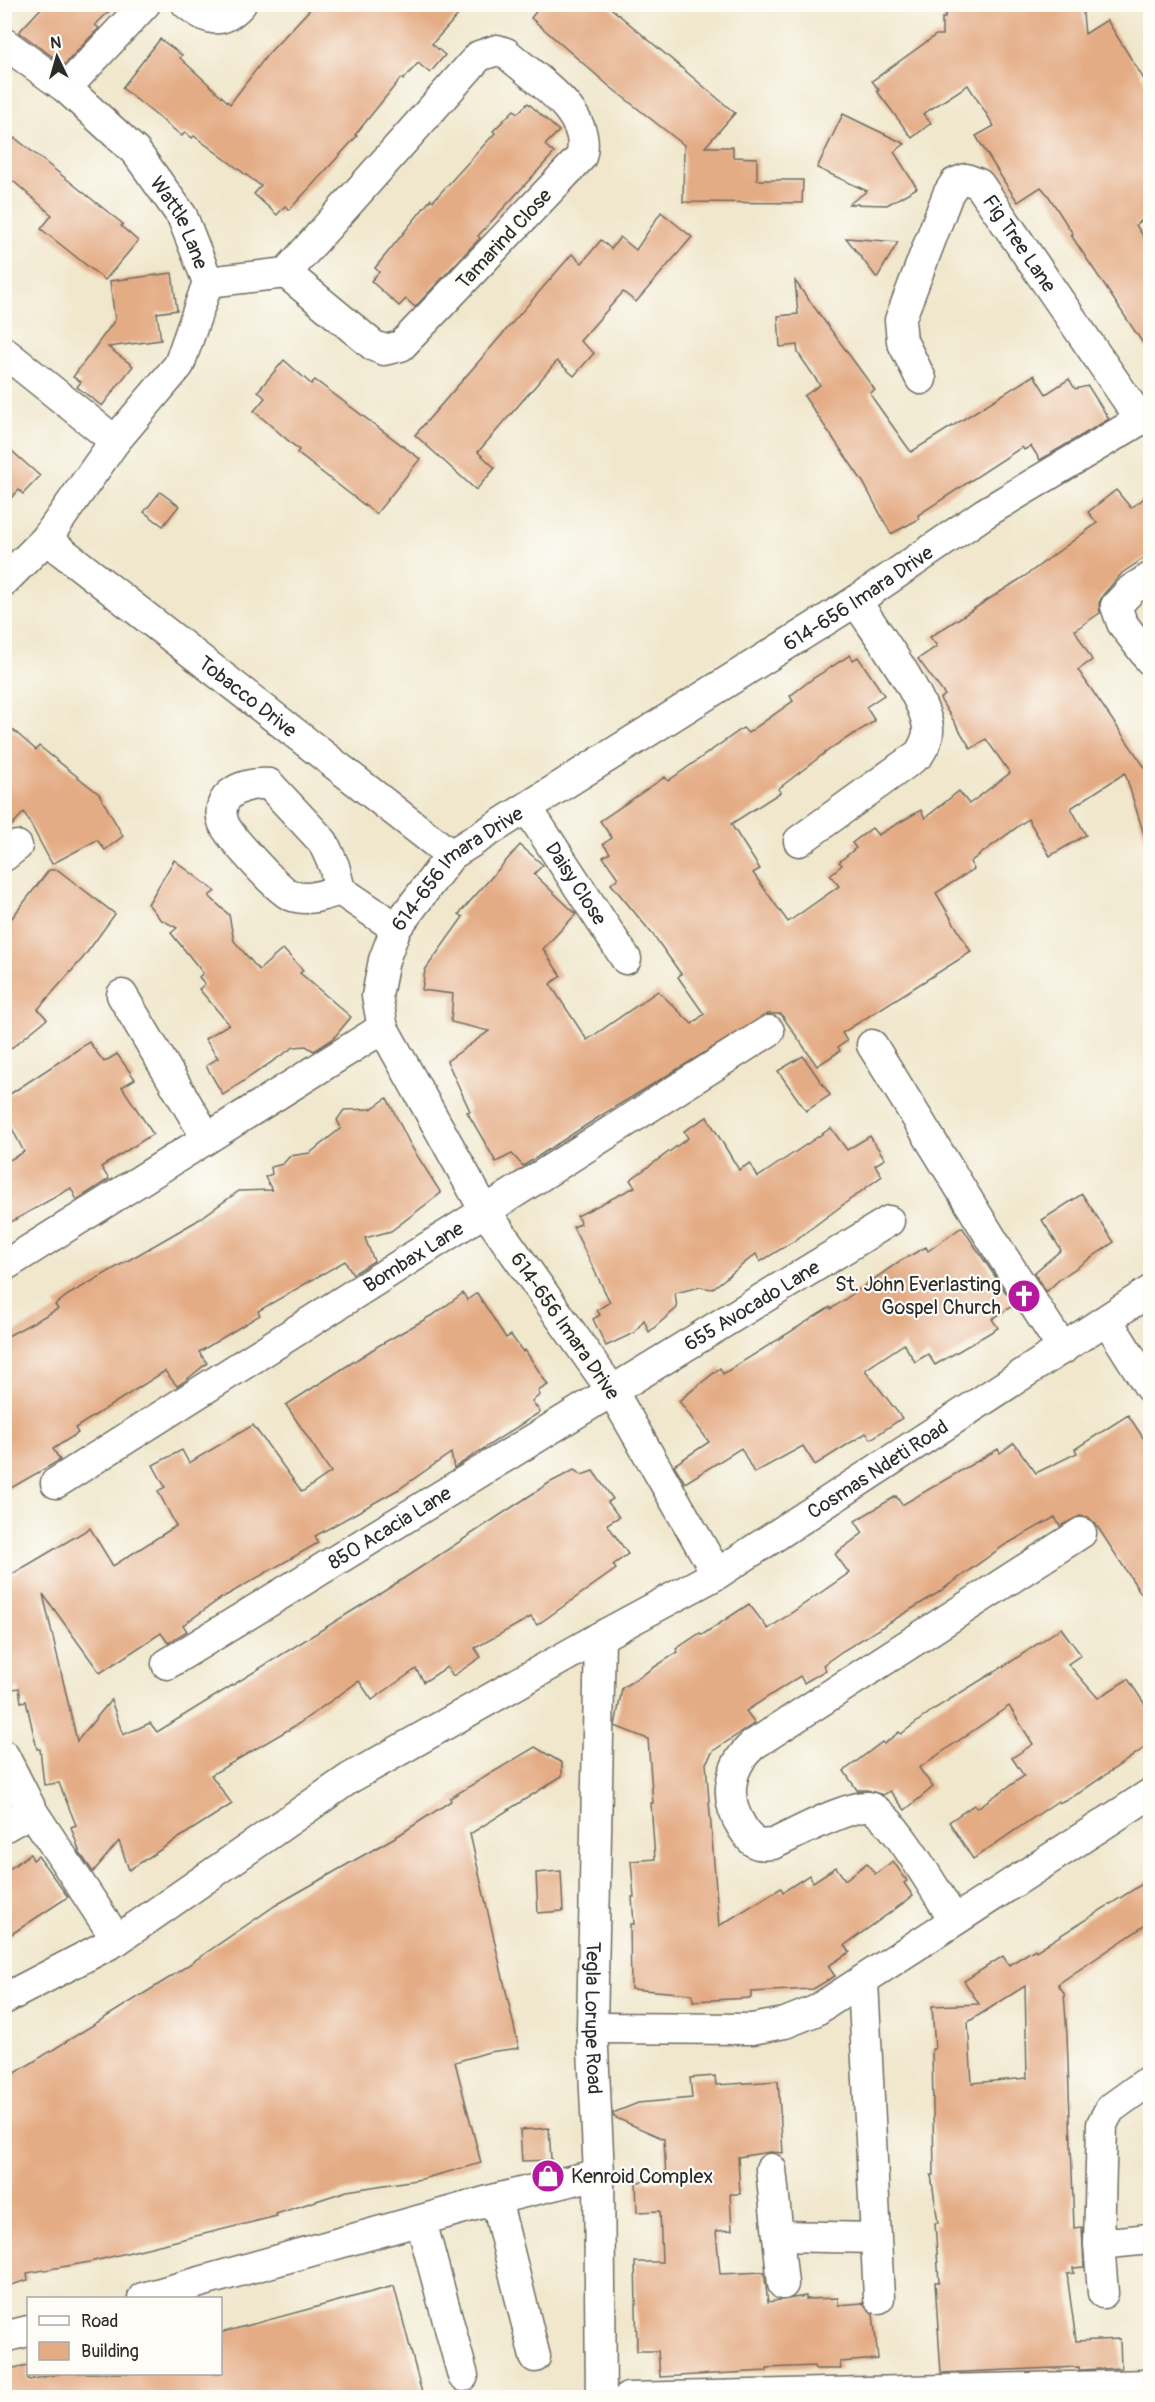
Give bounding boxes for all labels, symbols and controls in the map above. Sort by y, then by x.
north arrow [27,27,87,87]
text: N [50,33,62,53]
street label: Wattle Lane [145,171,214,273]
street label: Tamarind Close [451,183,557,295]
street label: Fig Tree Lane [978,190,1062,297]
street label: 614-656 Imara Drive [778,540,938,656]
street label: Tobacco Drive [194,650,302,743]
street label: 614-656 Imara Drive [386,800,528,936]
street label: Daisy Close [540,837,613,930]
street label: Bombax Lane [358,1215,468,1298]
street label: 614-656 Imara Drive [505,1247,625,1405]
street label: 655 Avocado Lane [679,1254,824,1356]
place label: St. John Everlasting Gospel Church [835,1272,1001,1320]
church icon: St. John Everlasting Gospel Church [1006,1278,1042,1314]
street label: Cosmas Ndeti Road [802,1414,953,1524]
street label: 850 Acacia Lane [323,1480,456,1575]
street label: Tegla Lorupe Road [579,1941,608,2095]
shop icon: Kenroid Complex [530,2158,566,2194]
place label: Kenroid Complex [571,2164,713,2189]
legend [27,2297,222,2375]
text: Road [81,2310,118,2333]
text: Building [81,2340,139,2363]

